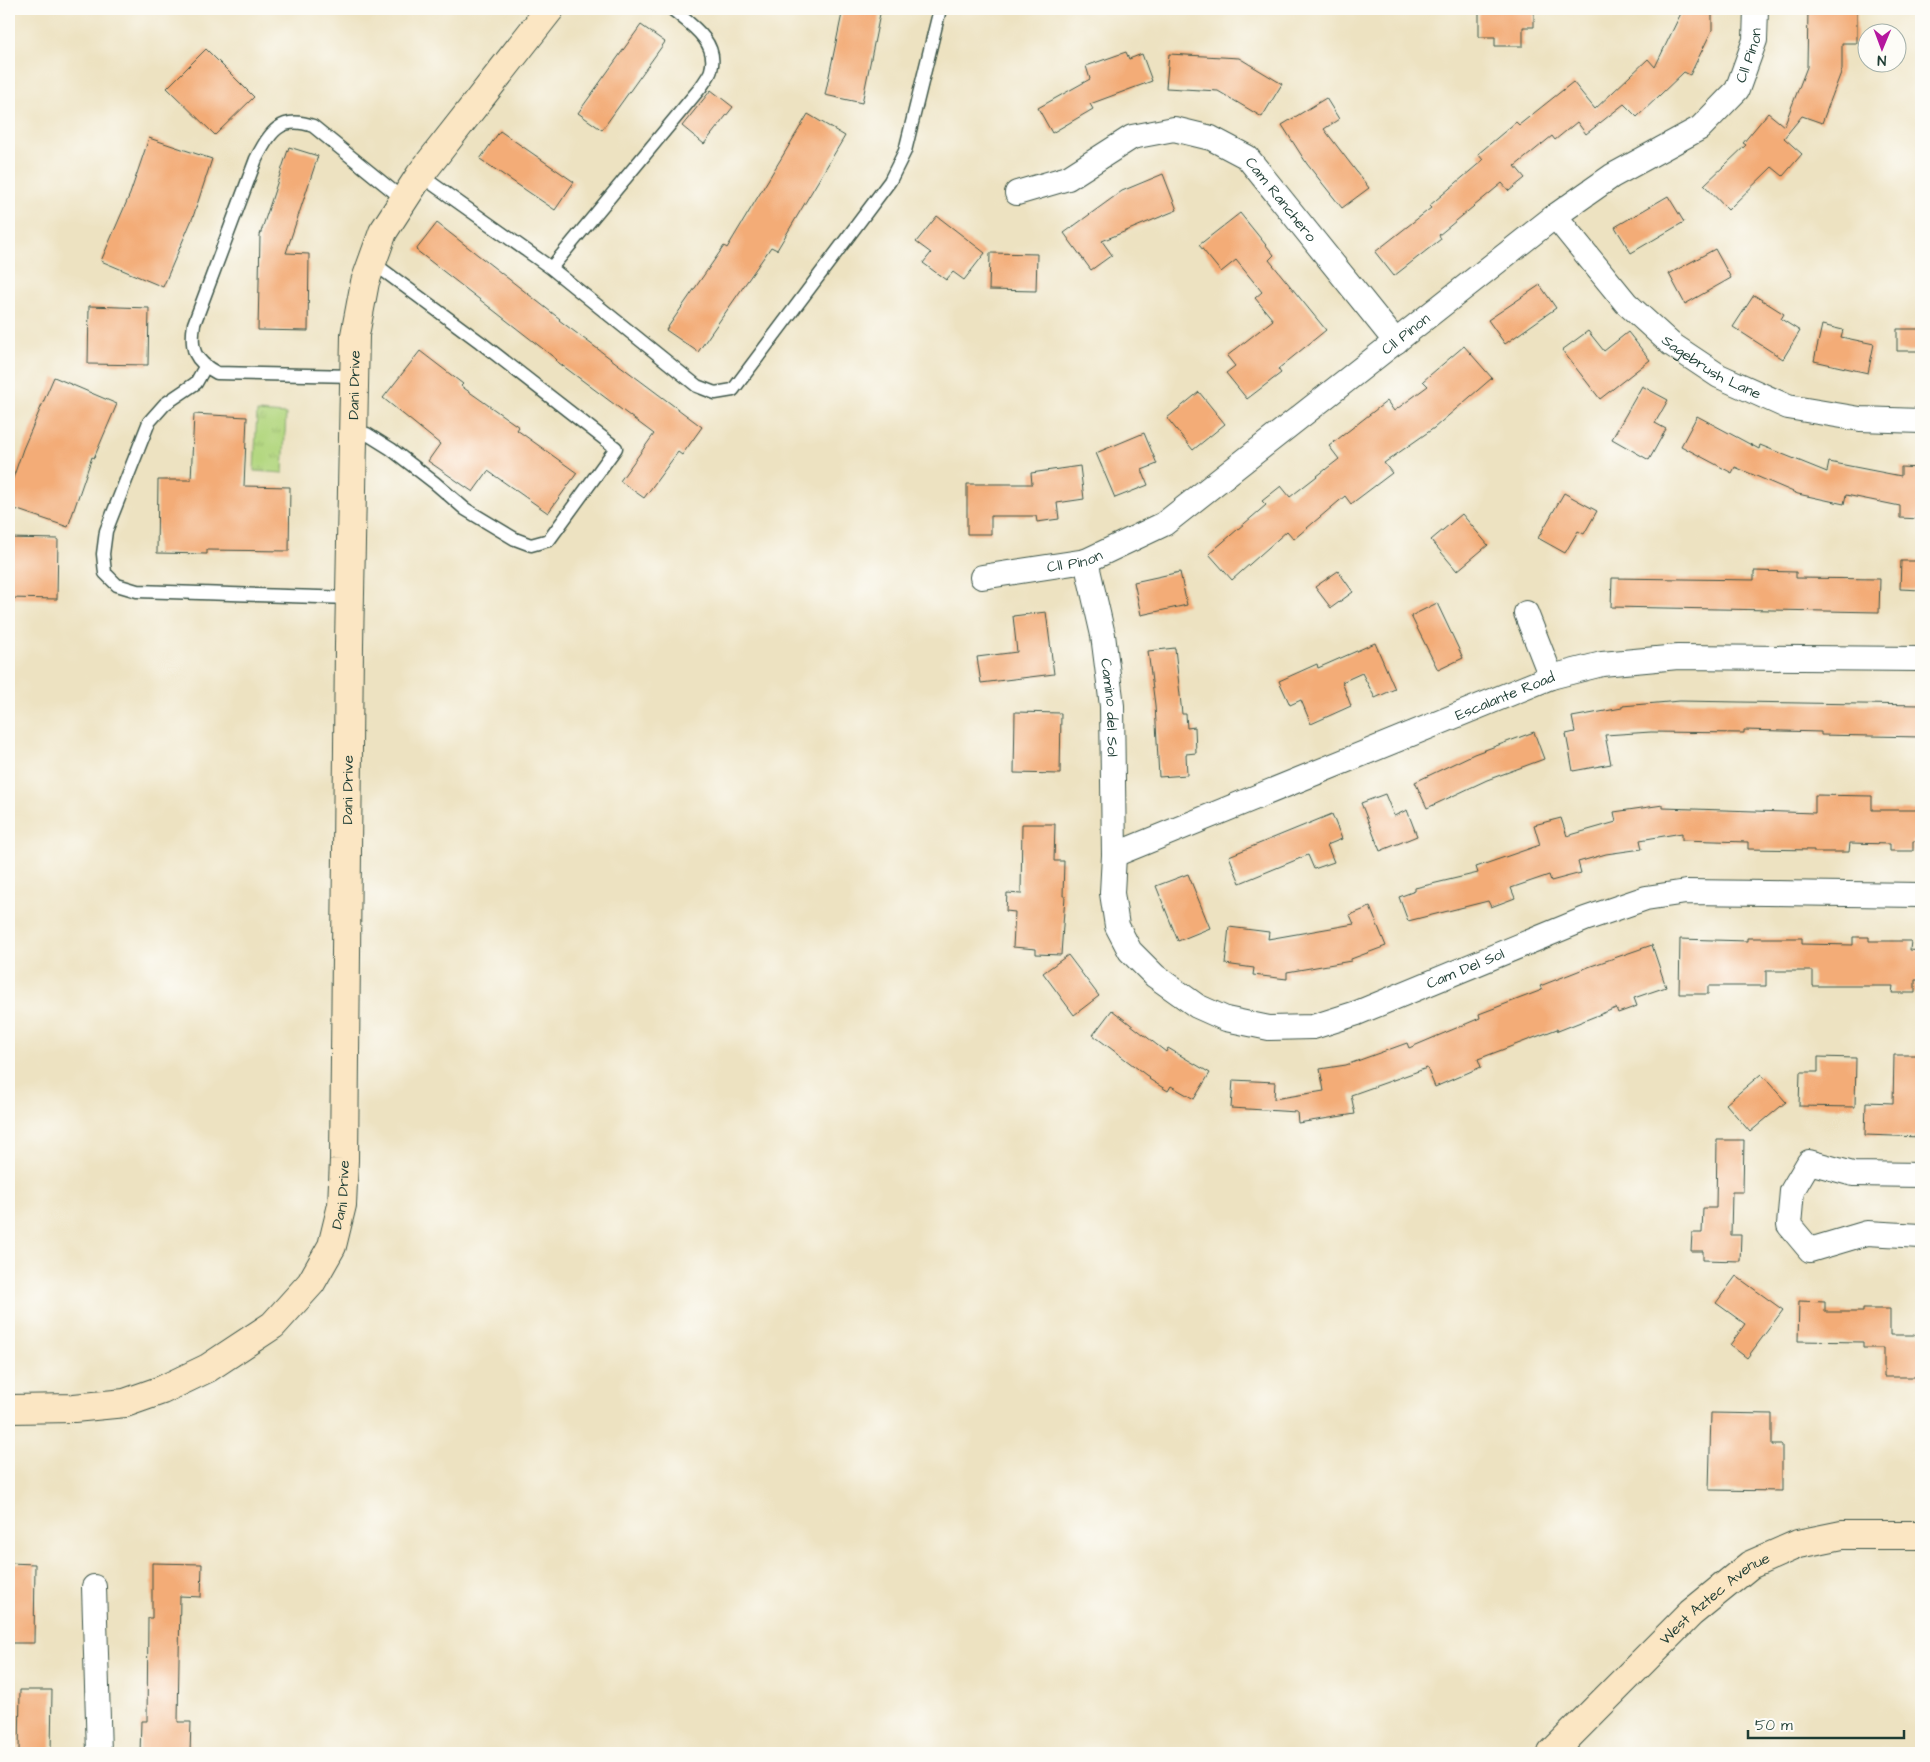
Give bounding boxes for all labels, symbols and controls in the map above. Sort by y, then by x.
north arrow [1858,22,1908,72]
street label: Cll Pinon [1730,27,1766,86]
text: N [1877,50,1886,70]
street label: Cam Ranchero [1240,152,1322,247]
street label: Cll Pinon [1377,308,1435,360]
street label: Sagebrush Lane [1657,330,1765,404]
street label: Dani Drive [343,350,365,420]
street label: Cll Pinon [1045,544,1106,577]
street label: Camino del Sol [1096,657,1123,757]
street label: Escalante Road [1452,666,1558,725]
street label: Dani Drive [337,755,358,825]
street label: Cam Del Sol [1423,943,1507,994]
street label: Dani Drive [326,1160,354,1231]
street label: West Aztec Avenue [1655,1547,1773,1649]
scale bar [1748,1707,1904,1739]
text: 50 m [1755,1715,1793,1736]

